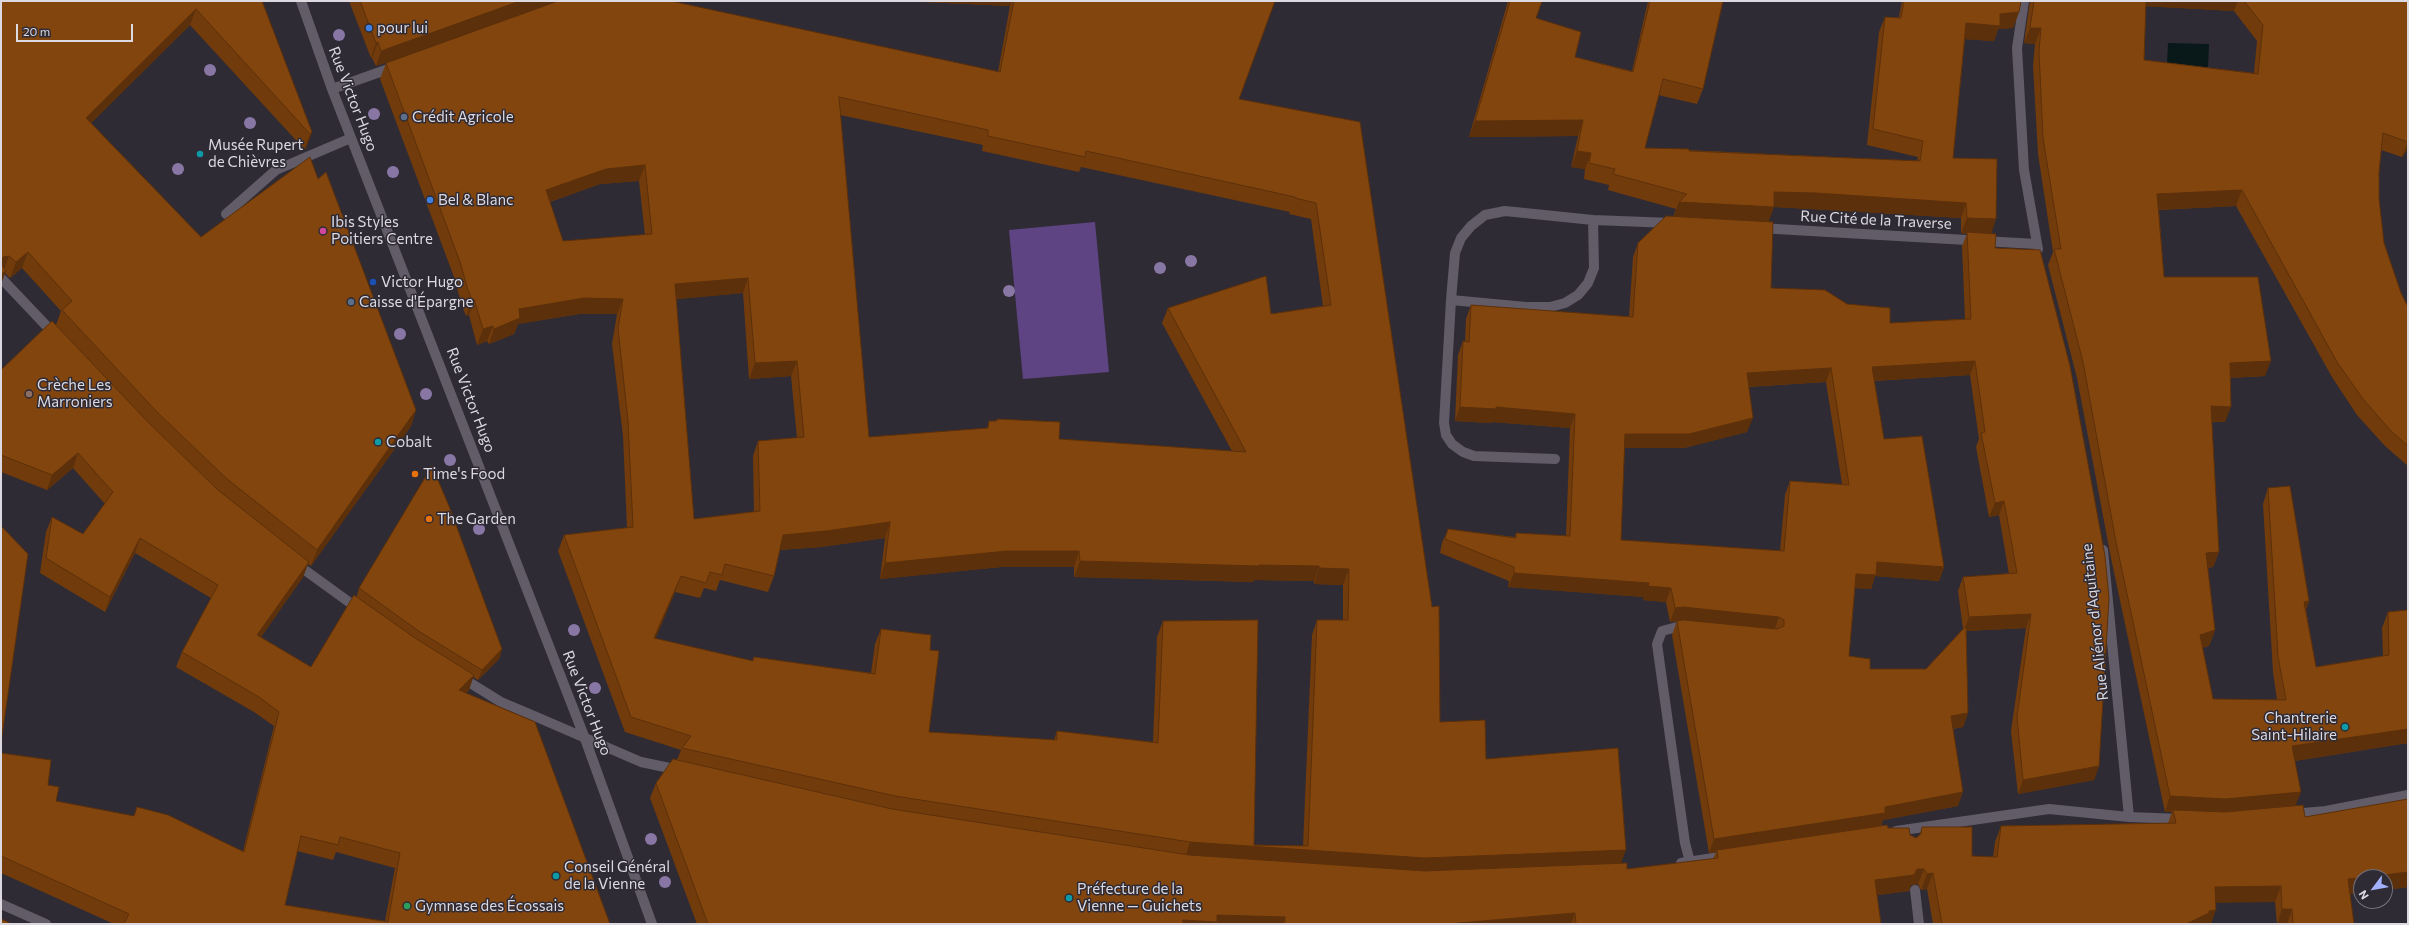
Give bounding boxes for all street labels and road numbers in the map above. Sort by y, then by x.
street label: Rue Victor Hugo [325,44,381,154]
street label: Rue Cité de la Traverse [1800,207,1952,233]
street label: Rue Victor Hugo [443,345,499,455]
street label: Rue Aliénor d'Aquitaine [2078,543,2112,701]
street label: Rue Victor Hugo [559,648,615,758]

